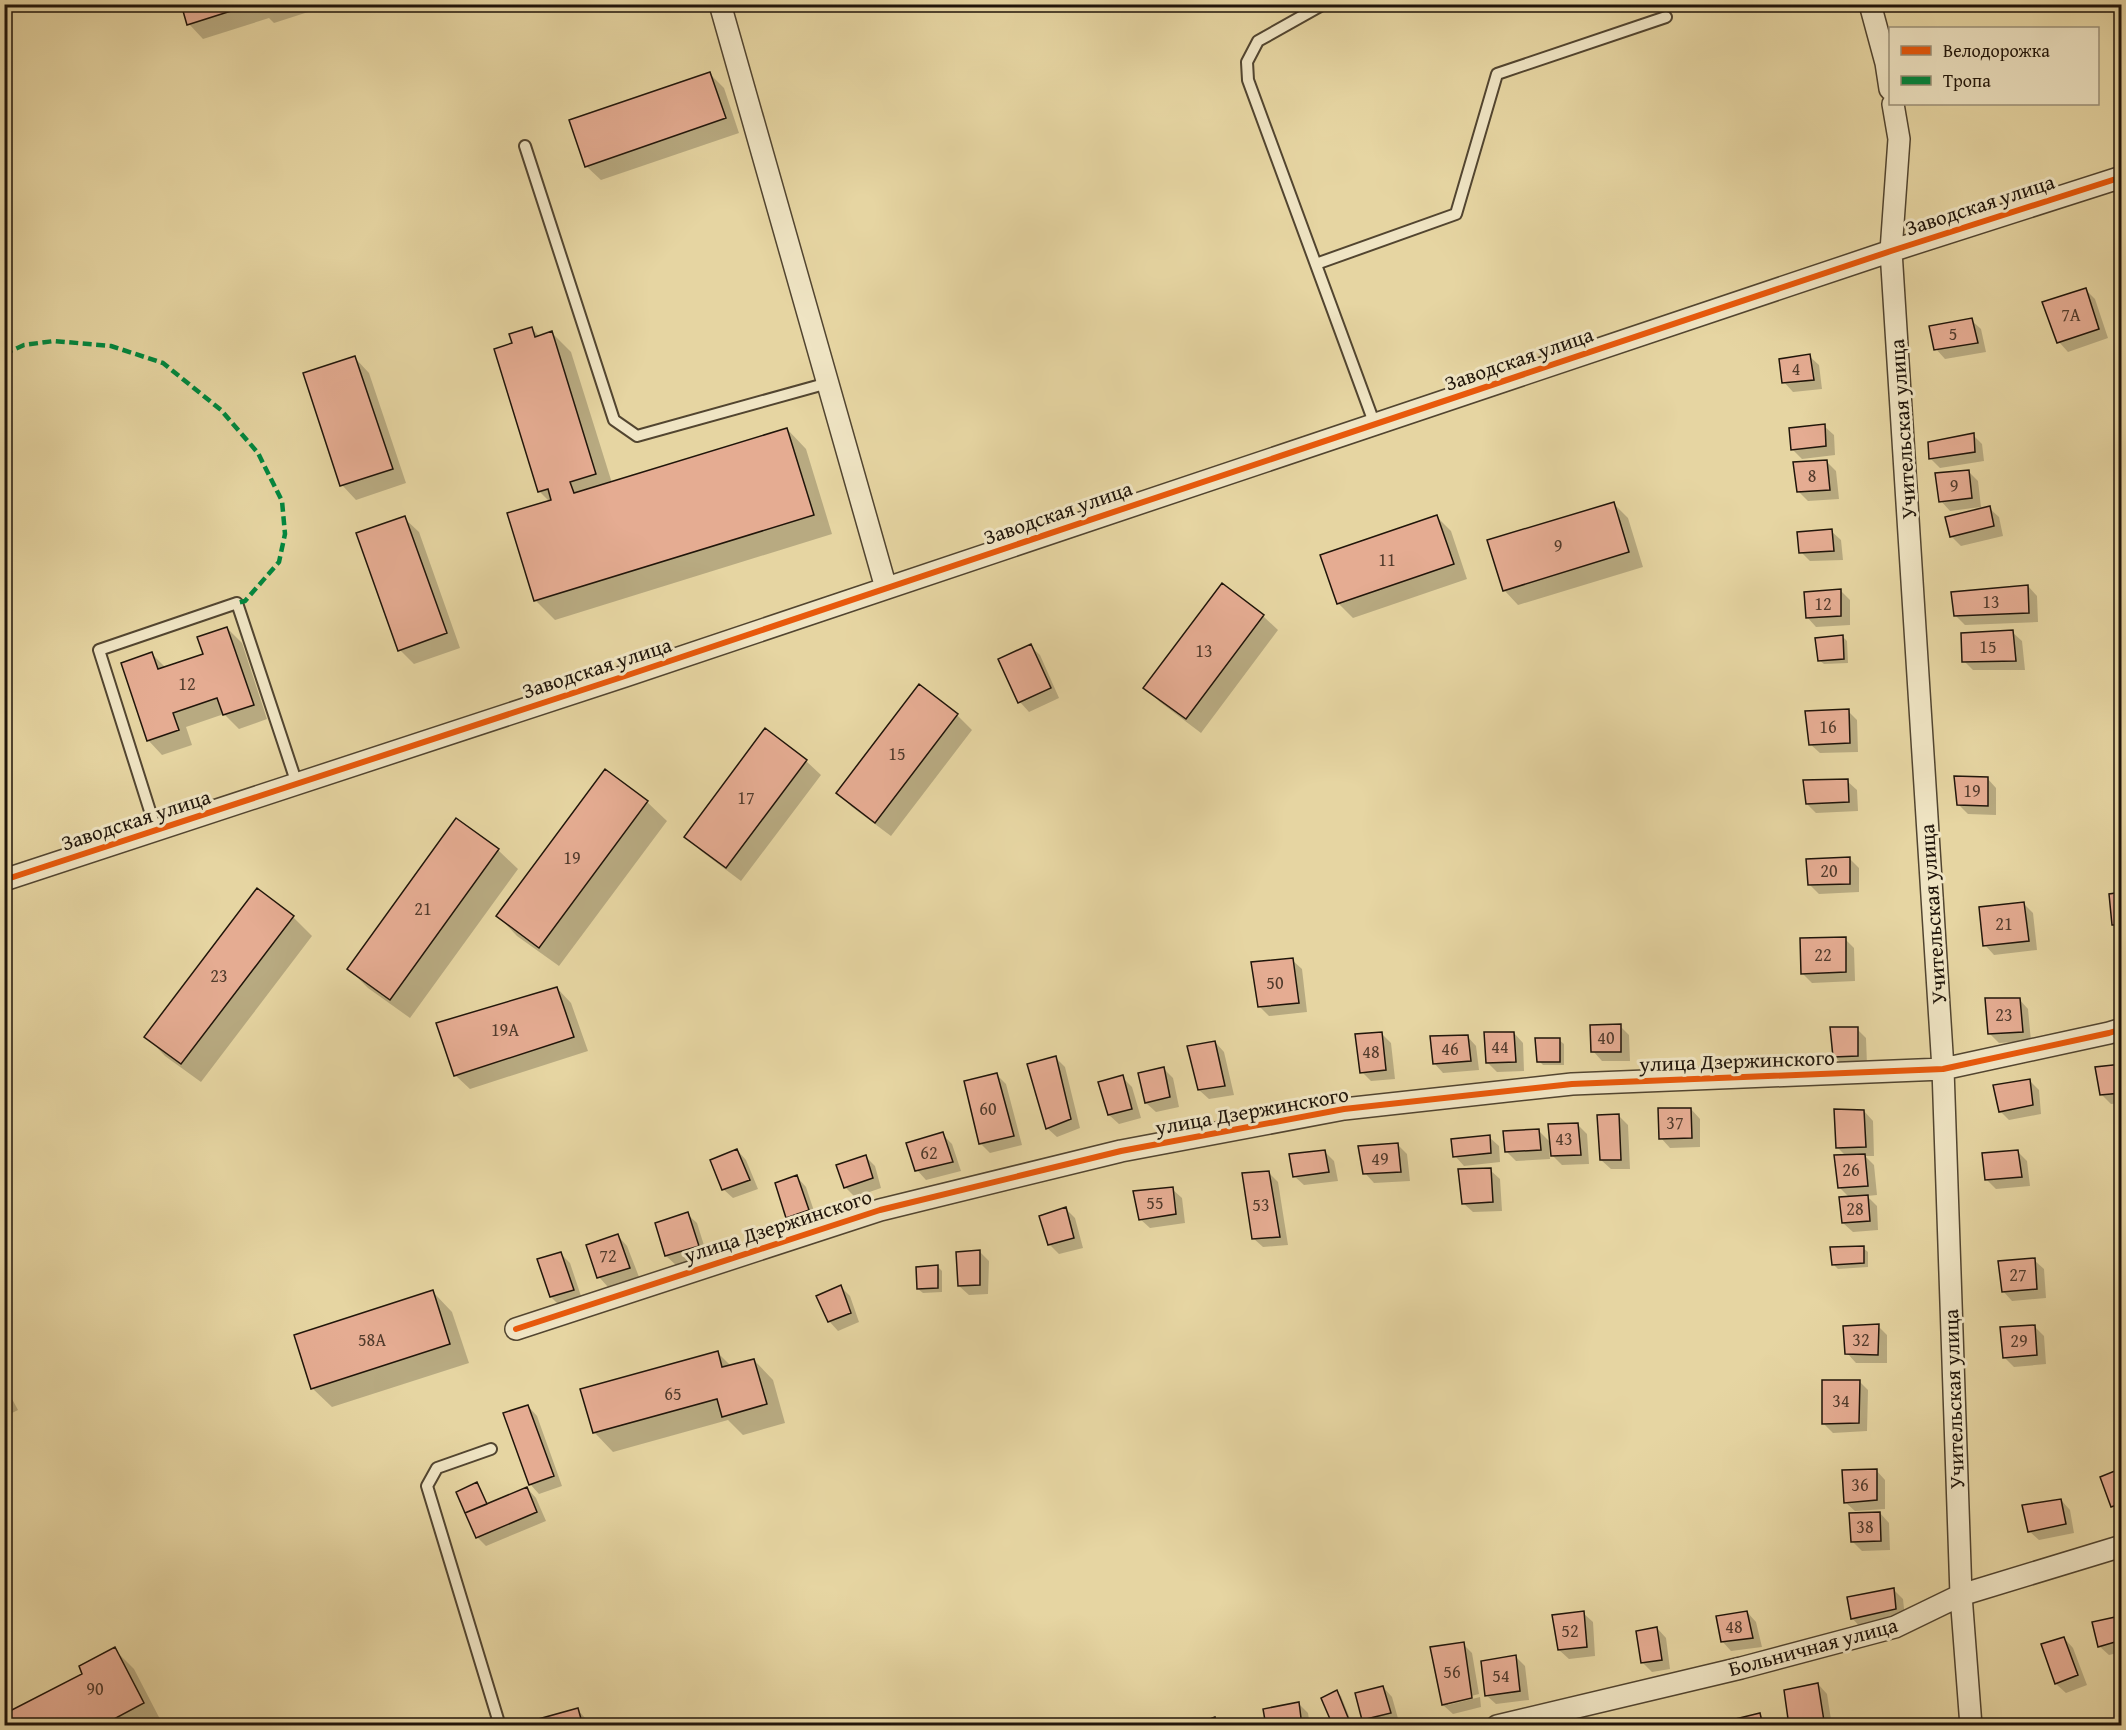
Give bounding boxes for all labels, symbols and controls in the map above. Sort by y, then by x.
legend [1889,27,2099,105]
text: Велодорожка [1943,37,2050,64]
text: Тропа [1943,67,1991,94]
street label: Заводская улица [1901,166,2059,243]
house number: 7А [2061,301,2081,328]
street label: Заводская улица [1440,319,1597,398]
house number: 5 [1949,320,1957,347]
street label: Учительская улица [1881,338,1924,520]
house number: 4 [1792,355,1800,382]
house number: 8 [1808,462,1816,489]
house number: 9 [1950,472,1958,499]
street label: Заводская улица [979,473,1136,552]
house number: 9 [1554,532,1562,559]
house number: 11 [1378,546,1396,573]
house number: 13 [1982,588,2000,615]
house number: 12 [1814,590,1832,617]
street label: Заводская улица [518,629,676,706]
house number: 15 [1979,633,1997,660]
house number: 13 [1195,637,1213,664]
house number: 12 [178,670,196,697]
house number: 16 [1819,713,1837,740]
house number: 15 [888,740,906,767]
house number: 19 [1963,777,1981,804]
street label: Заводская улица [57,781,215,858]
house number: 17 [737,784,755,811]
street label: Учительская улица [1911,823,1954,1005]
house number: 19 [563,844,581,871]
house number: 20 [1820,857,1838,884]
house number: 21 [414,895,432,922]
house number: 21 [1995,910,2013,937]
house number: 22 [1814,941,1832,968]
house number: 23 [210,962,228,989]
house number: 50 [1266,969,1284,996]
house number: 23 [1995,1001,2013,1028]
house number: 19А [491,1016,519,1043]
house number: 40 [1597,1024,1615,1051]
house number: 44 [1491,1033,1509,1060]
house number: 46 [1441,1035,1459,1062]
house number: 48 [1362,1038,1380,1065]
street label: улица Дзержинского [1638,1042,1835,1079]
street label: улица Дзержинского [1152,1078,1351,1143]
house number: 60 [979,1095,997,1122]
house number: 37 [1666,1109,1684,1136]
house number: 43 [1555,1125,1573,1152]
house number: 62 [920,1139,938,1166]
house number: 49 [1371,1145,1389,1172]
house number: 26 [1842,1156,1860,1183]
street label: улица Дзержинского [679,1181,876,1271]
house number: 55 [1146,1189,1164,1216]
house number: 53 [1252,1191,1270,1218]
house number: 28 [1846,1195,1864,1222]
house number: 72 [599,1242,617,1269]
house number: 27 [2009,1261,2027,1288]
street label: Учительская улица [1935,1308,1972,1490]
house number: 58А [358,1326,386,1353]
house number: 32 [1852,1326,1870,1353]
house number: 29 [2010,1327,2028,1354]
house number: 65 [664,1380,682,1407]
house number: 34 [1832,1387,1850,1414]
house number: 36 [1851,1471,1869,1498]
house number: 38 [1856,1513,1874,1540]
street label: Больничная улица [1725,1609,1901,1684]
house number: 48 [1725,1613,1743,1640]
house number: 52 [1561,1617,1579,1644]
house number: 56 [1443,1658,1461,1685]
house number: 54 [1492,1662,1510,1689]
house number: 90 [86,1675,104,1702]

